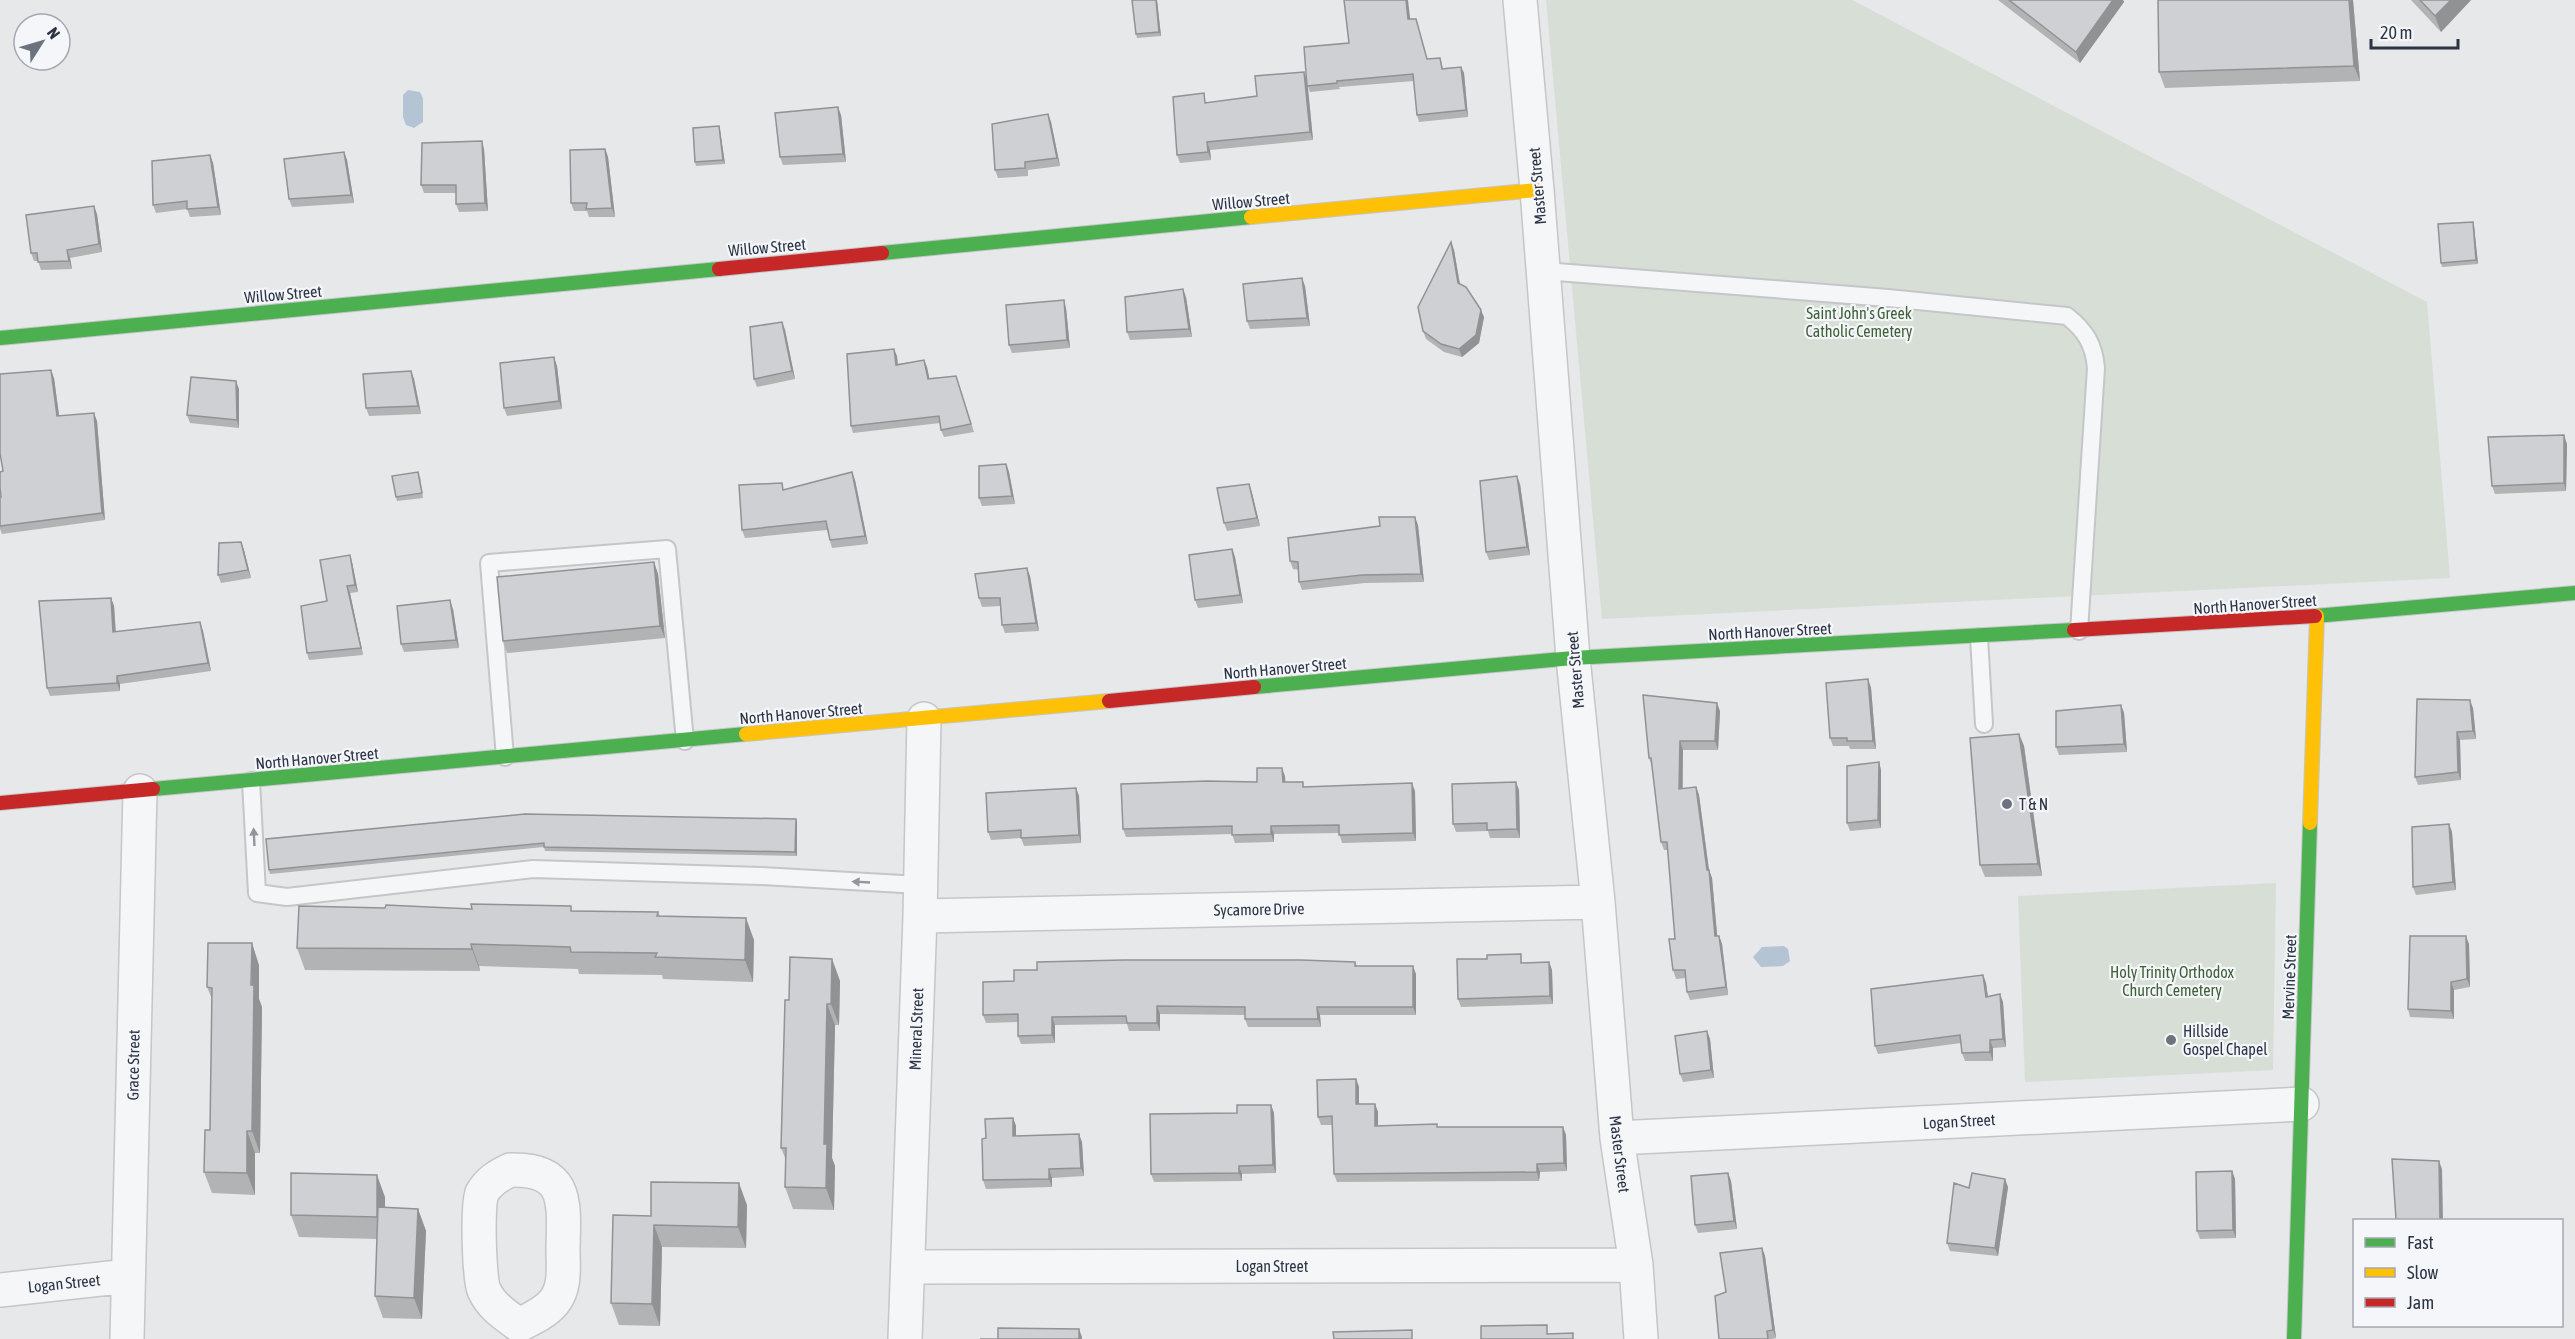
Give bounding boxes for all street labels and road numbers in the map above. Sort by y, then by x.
street label: Master Street [1525,146,1549,225]
street label: Willow Street [1211,189,1291,213]
street label: Willow Street [727,235,807,259]
street label: Willow Street [243,282,323,306]
street label: North Hanover Street [2193,591,2318,617]
street label: North Hanover Street [1708,619,1833,643]
street label: Master Street [1563,630,1587,709]
street label: North Hanover Street [1223,654,1348,682]
street label: North Hanover Street [739,699,864,727]
street label: North Hanover Street [255,744,380,772]
street label: Sycamore Drive [1214,899,1304,920]
street label: Mervine Street [2279,934,2299,1020]
street label: Mineral Street [906,987,926,1071]
street label: Grace Street [123,1029,143,1101]
street label: Logan Street [1922,1110,1996,1133]
street label: Master Street [1606,1114,1634,1194]
street label: Logan Street [1236,1257,1309,1276]
street label: Logan Street [27,1270,102,1297]

